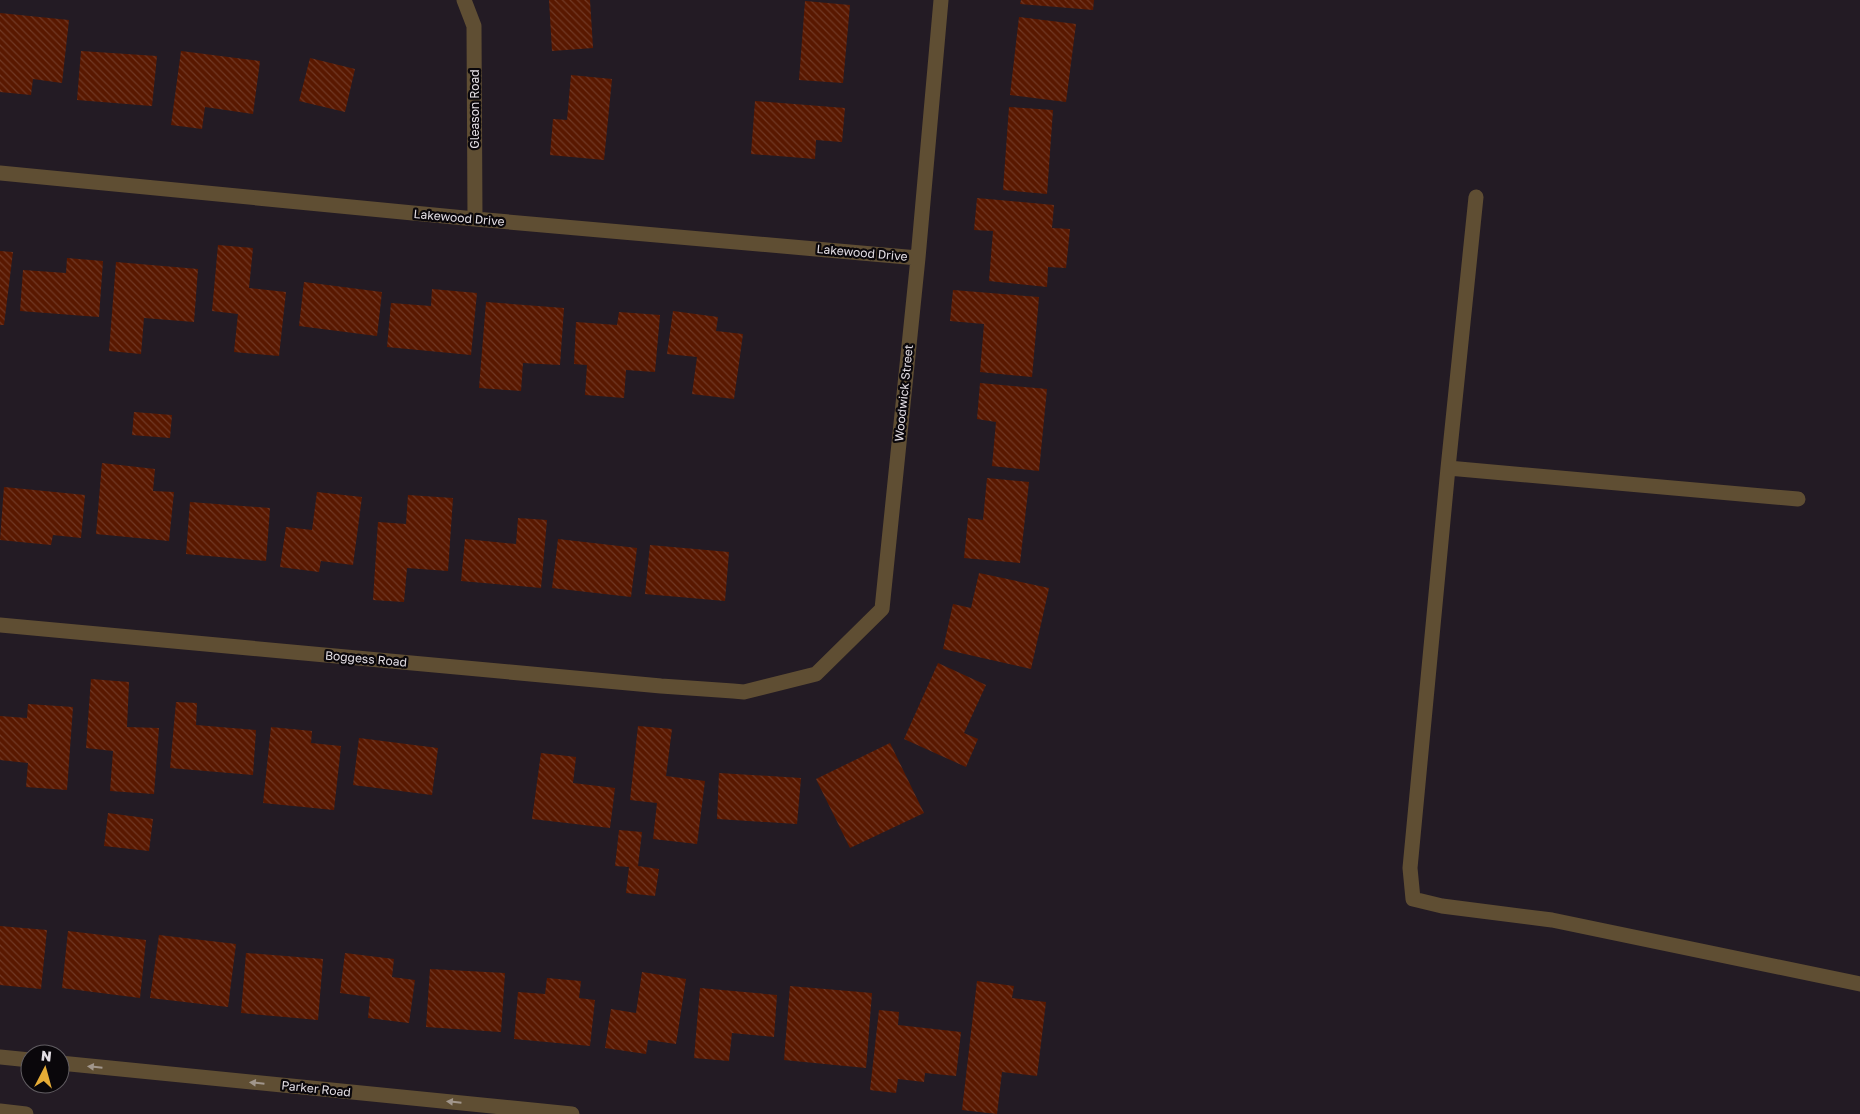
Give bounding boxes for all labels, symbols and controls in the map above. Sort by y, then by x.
street label: Gleason Road [467,69,482,149]
street label: Lakewood Drive [413,206,505,229]
street label: Lakewood Drive [816,241,908,264]
street label: Woodwick Street [891,343,916,442]
street label: Boggess Road [324,647,408,670]
north arrow [20,1044,70,1094]
text: N [40,1047,53,1065]
one-way arrow [87,1063,103,1071]
street label: Parker Road [281,1077,352,1100]
one-way arrow [249,1079,265,1087]
one-way arrow [445,1098,461,1106]

